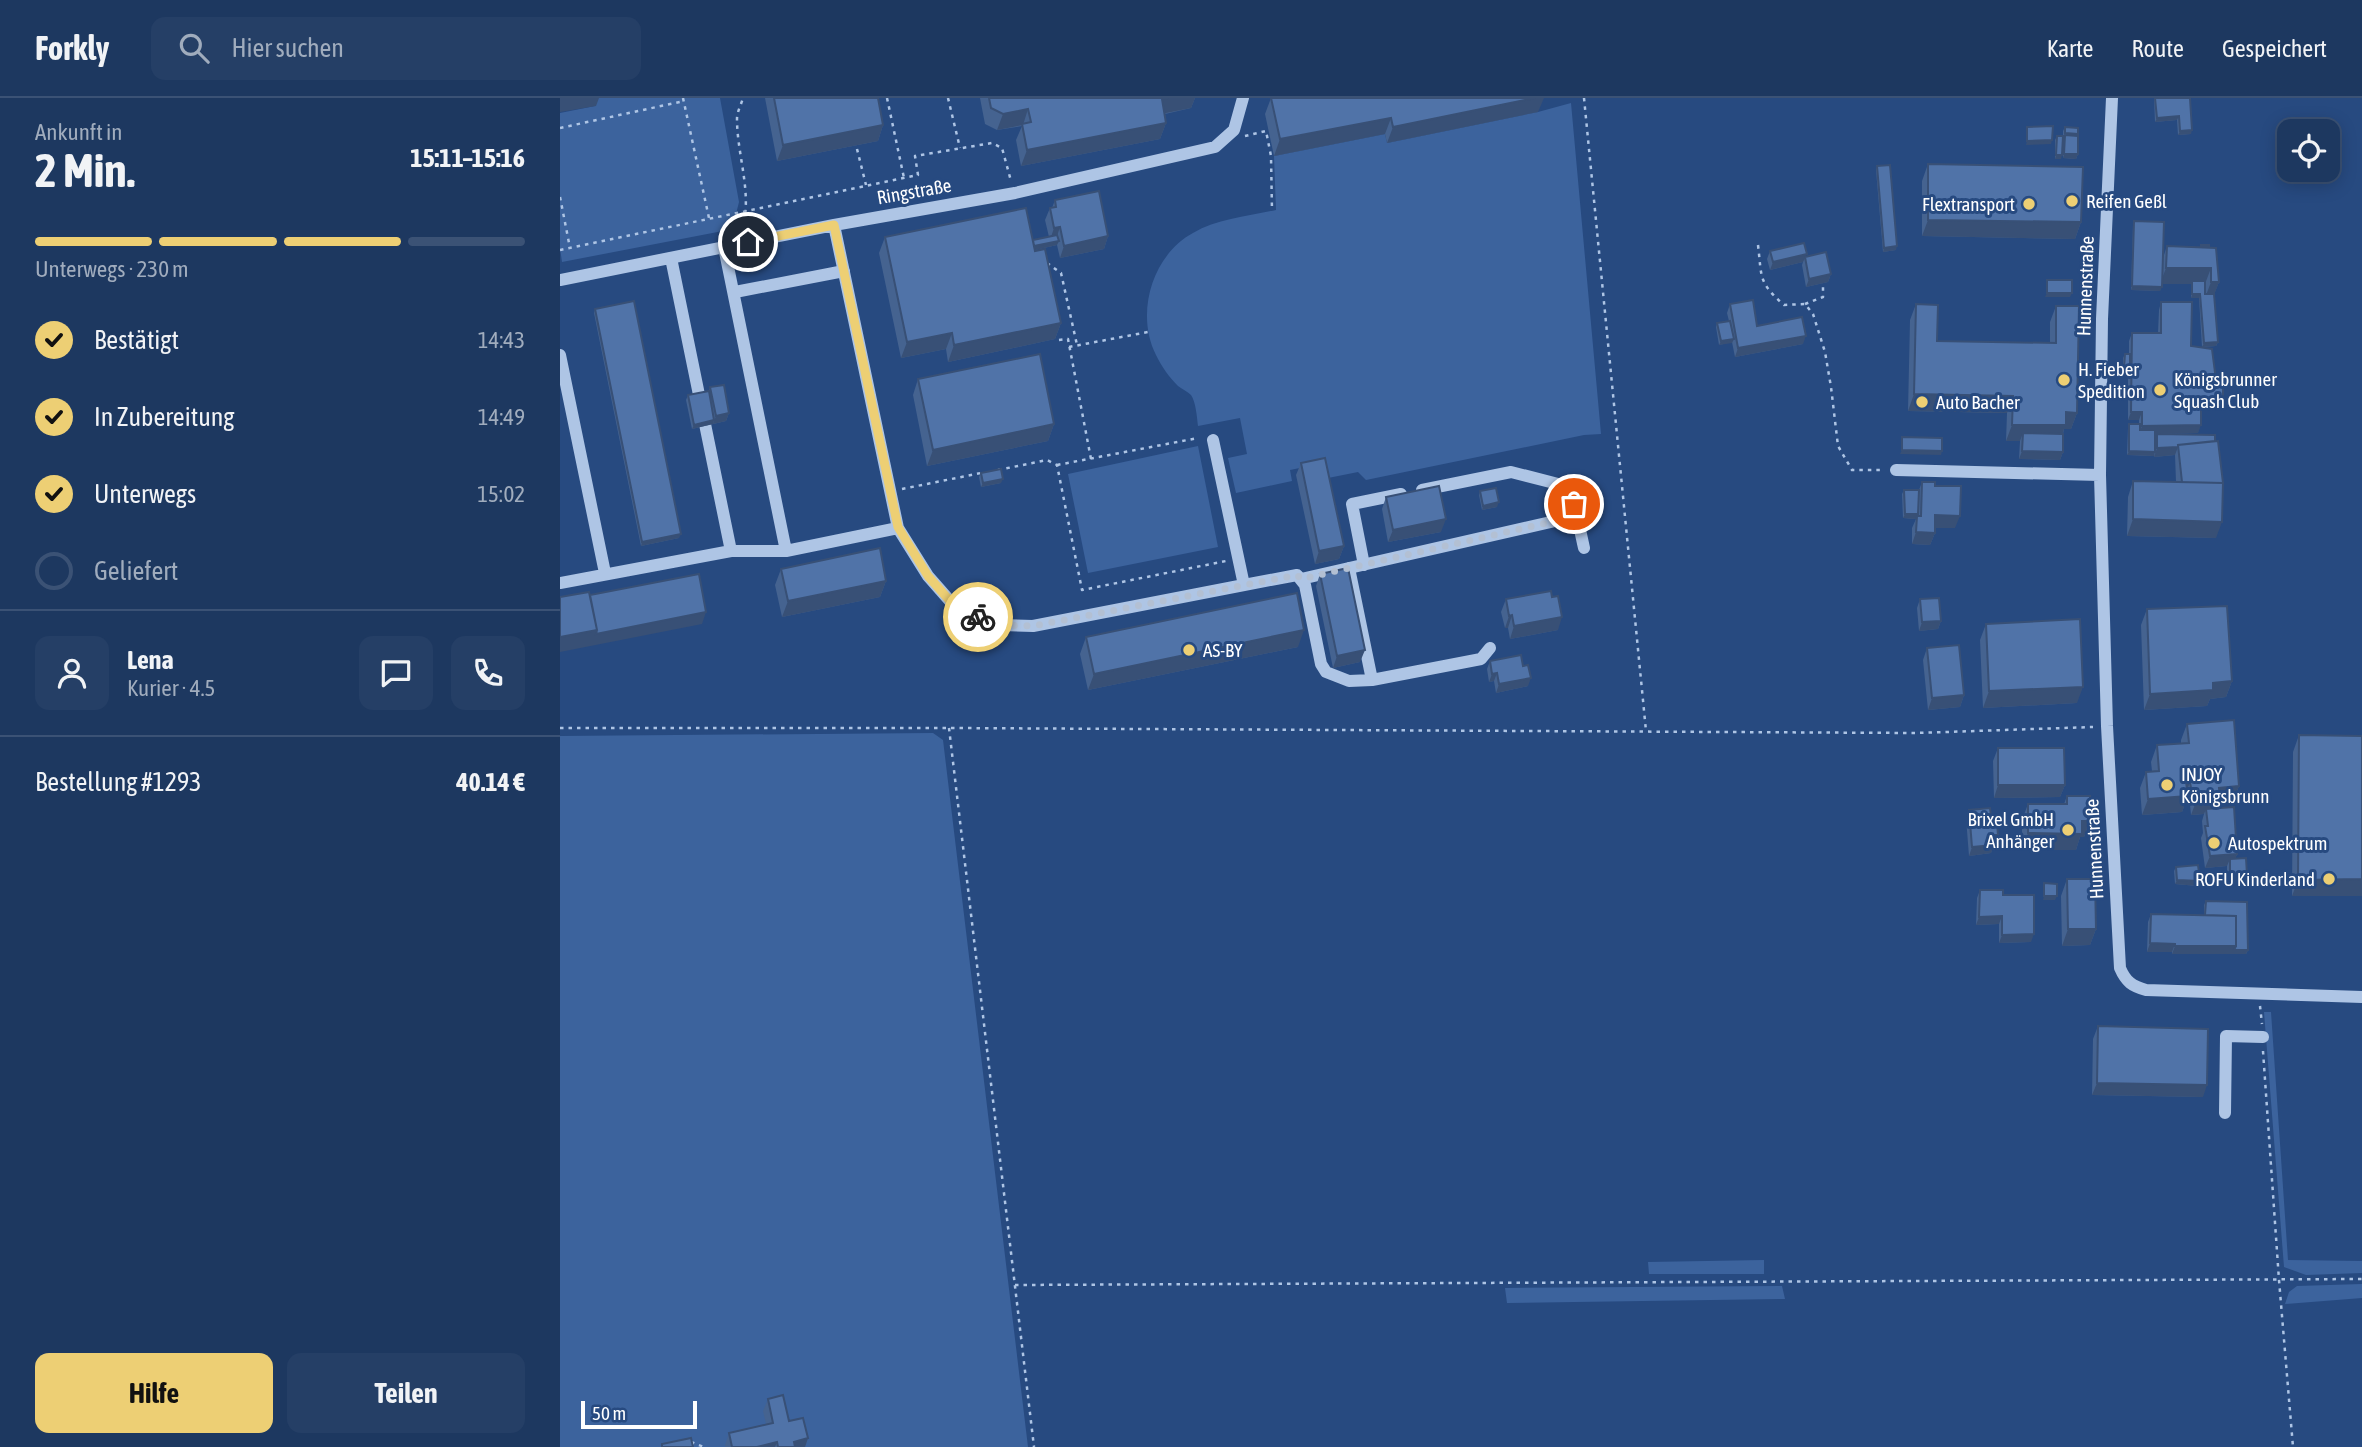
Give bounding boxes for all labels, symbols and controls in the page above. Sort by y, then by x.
search box [151,17,641,80]
text: Forkly [35,29,109,67]
icon: search [175,29,213,67]
text: Hier suchen [231,33,344,63]
text: Karte [2047,35,2093,62]
text: Route [2131,35,2184,62]
text: Gespeichert [2222,35,2327,62]
text: Ankunft in [35,119,122,145]
map controls [2277,119,2340,182]
button: locate [2277,119,2340,182]
text: 15:11–15:16 [410,143,525,173]
text: 2 Min. [35,144,135,197]
street label: Ringstraße [875,174,953,208]
place label: Reifen Geßl [2086,190,2167,212]
place label: Flextransport [1922,193,2015,215]
marker: Reifen Geßl [2064,193,2080,209]
marker: Flextransport [2021,196,2037,212]
pin [718,212,778,272]
icon: home [729,223,767,261]
street label: Hunnenstraße [2072,235,2098,337]
text: Unterwegs · 230 m [35,256,189,282]
icon: check [35,321,73,359]
text: Bestätigt [94,325,179,355]
text: 14:43 [478,327,525,353]
place label: H. Fieber Spedition [2078,358,2145,402]
place label: Königsbrunner Squash Club [2174,368,2277,412]
marker: H. Fieber Spedition [2056,372,2072,388]
marker: Königsbrunner Squash Club [2152,382,2168,398]
place label: Auto Bacher [1936,391,2020,413]
marker: Auto Bacher [1914,394,1930,410]
icon: check [35,398,73,436]
text: In Zubereitung [94,402,234,432]
text: 14:49 [478,404,525,430]
pin [1544,474,1604,534]
icon: check [35,475,73,513]
text: Unterwegs [94,479,196,509]
text: 15:02 [477,481,525,507]
icon: bag [1555,485,1593,523]
text: Geliefert [94,556,178,586]
courier [943,582,1013,652]
icon: bike [959,598,997,636]
button: person [35,636,109,710]
button: chat [359,636,433,710]
button: phone [451,636,525,710]
place label: AS-BY [1203,639,1243,661]
marker: AS-BY [1181,642,1197,658]
text: Lena [127,645,174,675]
text: Kurier · 4.5 [127,675,215,701]
place label: INJOY Königsbrunn [2181,763,2270,807]
text: Bestellung #1293 [35,767,201,797]
text: 40.14 € [456,767,525,797]
marker: INJOY Königsbrunn [2159,777,2175,793]
street label: Hunnenstraße [2080,798,2108,900]
place label: Brixel GmbH Anhänger [1967,808,2054,852]
marker: Brixel GmbH Anhänger [2060,822,2076,838]
place label: Autospektrum [2228,832,2327,854]
marker: Autospektrum [2206,835,2222,851]
place label: ROFU Kinderland [2195,868,2315,890]
marker: ROFU Kinderland [2321,871,2337,887]
button: Hilfe [35,1353,273,1433]
button: Teilen [287,1353,525,1433]
scale bar [581,1398,696,1430]
text: 50 m [592,1402,626,1424]

